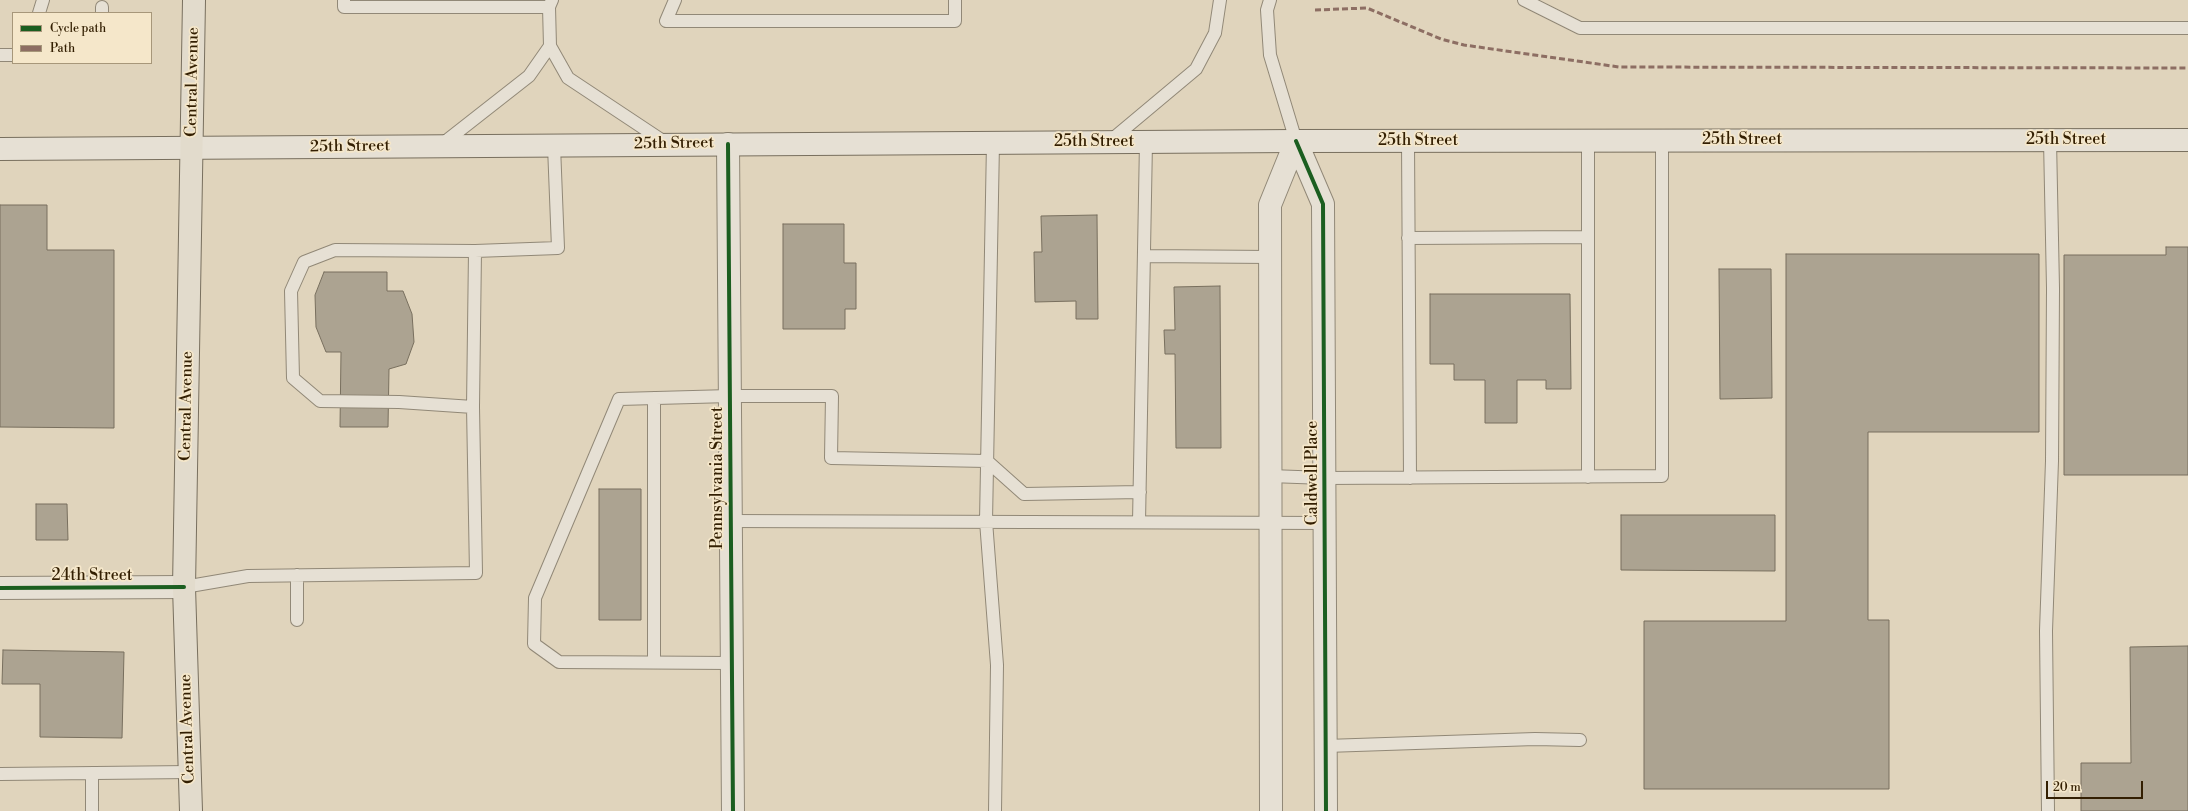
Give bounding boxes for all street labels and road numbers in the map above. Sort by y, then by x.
street label: Central Avenue [182,27,204,137]
street label: 25th Street [1702,130,1782,150]
street label: 25th Street [2026,130,2106,150]
street label: 25th Street [1378,131,1458,151]
street label: 25th Street [1054,132,1134,152]
street label: 25th Street [634,134,714,154]
street label: 25th Street [310,137,390,157]
street label: Central Avenue [176,351,198,461]
street label: Pennsylvania Street [708,407,728,549]
street label: Caldwell Place [1303,421,1323,525]
street label: 24th Street [52,566,132,586]
street label: Central Avenue [176,674,200,784]

